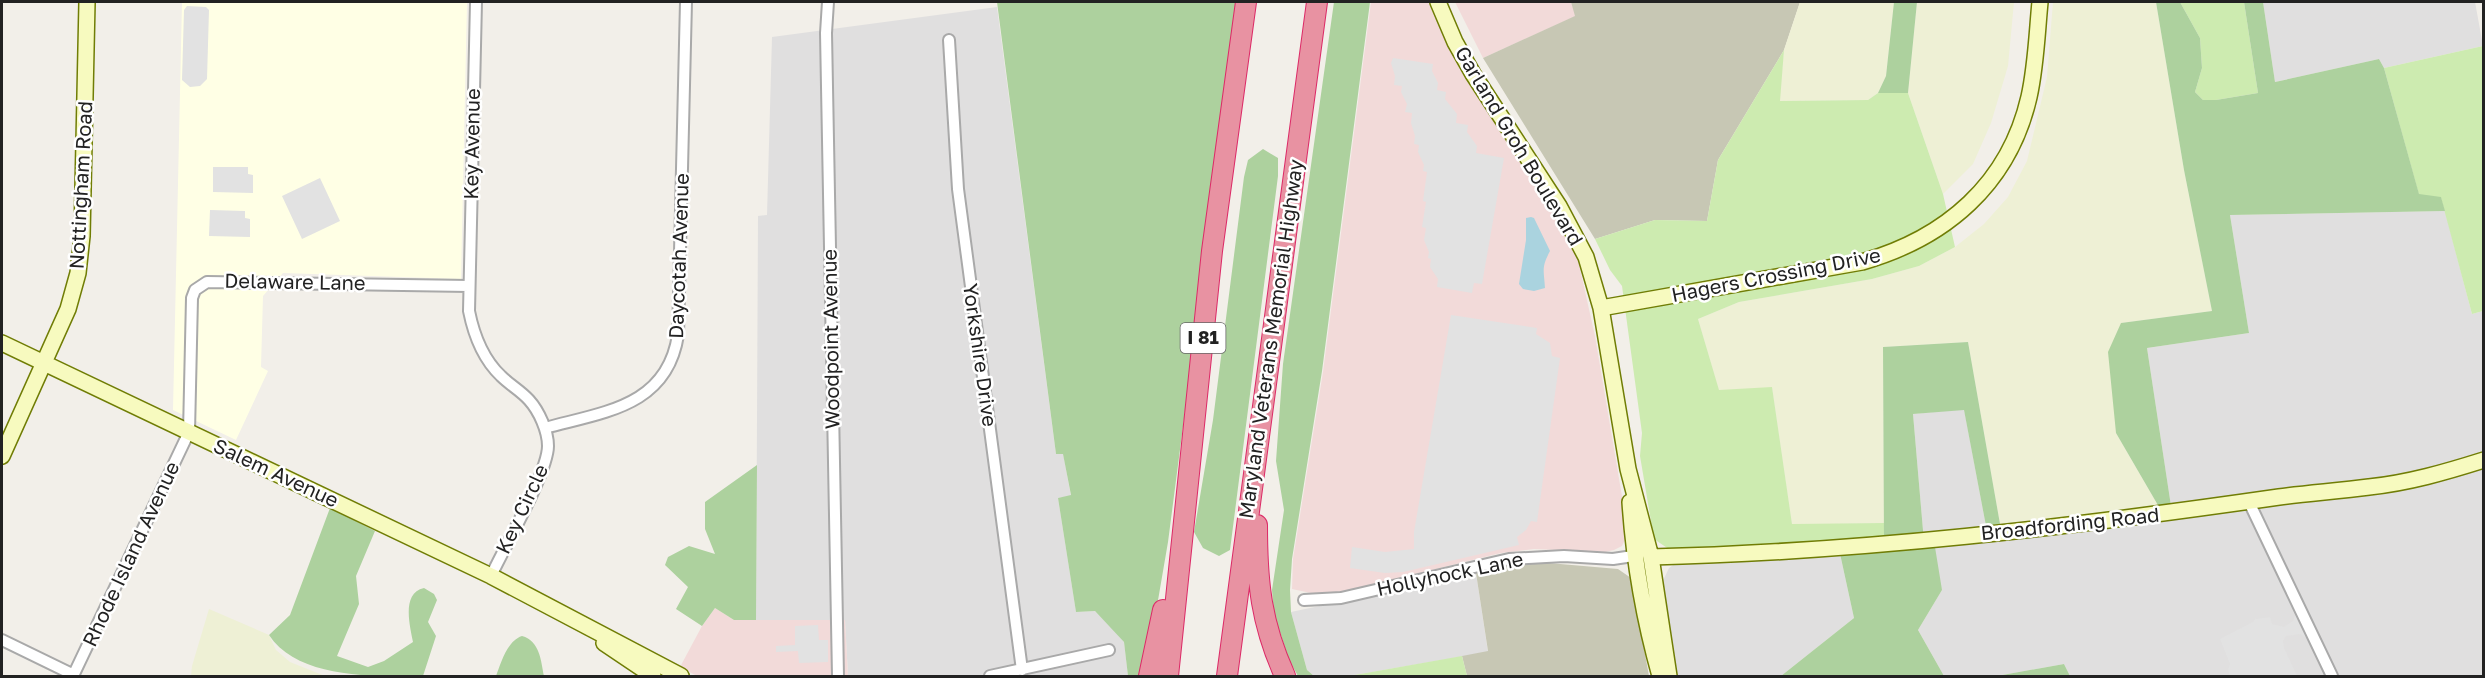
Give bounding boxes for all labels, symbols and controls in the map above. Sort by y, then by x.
street label: Garland Groh Boulevard [1451,42,1589,249]
street label: Key Avenue [458,88,484,200]
street label: Nottingham Road [64,100,96,270]
street label: Maryland Veterans Memorial Highway [1233,158,1307,520]
street label: Daycotah Avenue [663,173,693,339]
street label: Hagers Crossing Drive [1669,242,1883,306]
street label: Woodpoint Avenue [816,249,844,429]
street label: Delaware Lane [224,268,366,294]
street label: Yorkshire Drive [959,282,1003,428]
road number: I 81 [1180,323,1226,353]
street label: Salem Avenue [210,433,343,512]
street label: Rhode Island Avenue [77,457,184,650]
street label: Key Circle [490,460,552,557]
street label: Broadfording Road [1979,502,2160,544]
street label: Hollyhock Lane [1374,546,1525,600]

